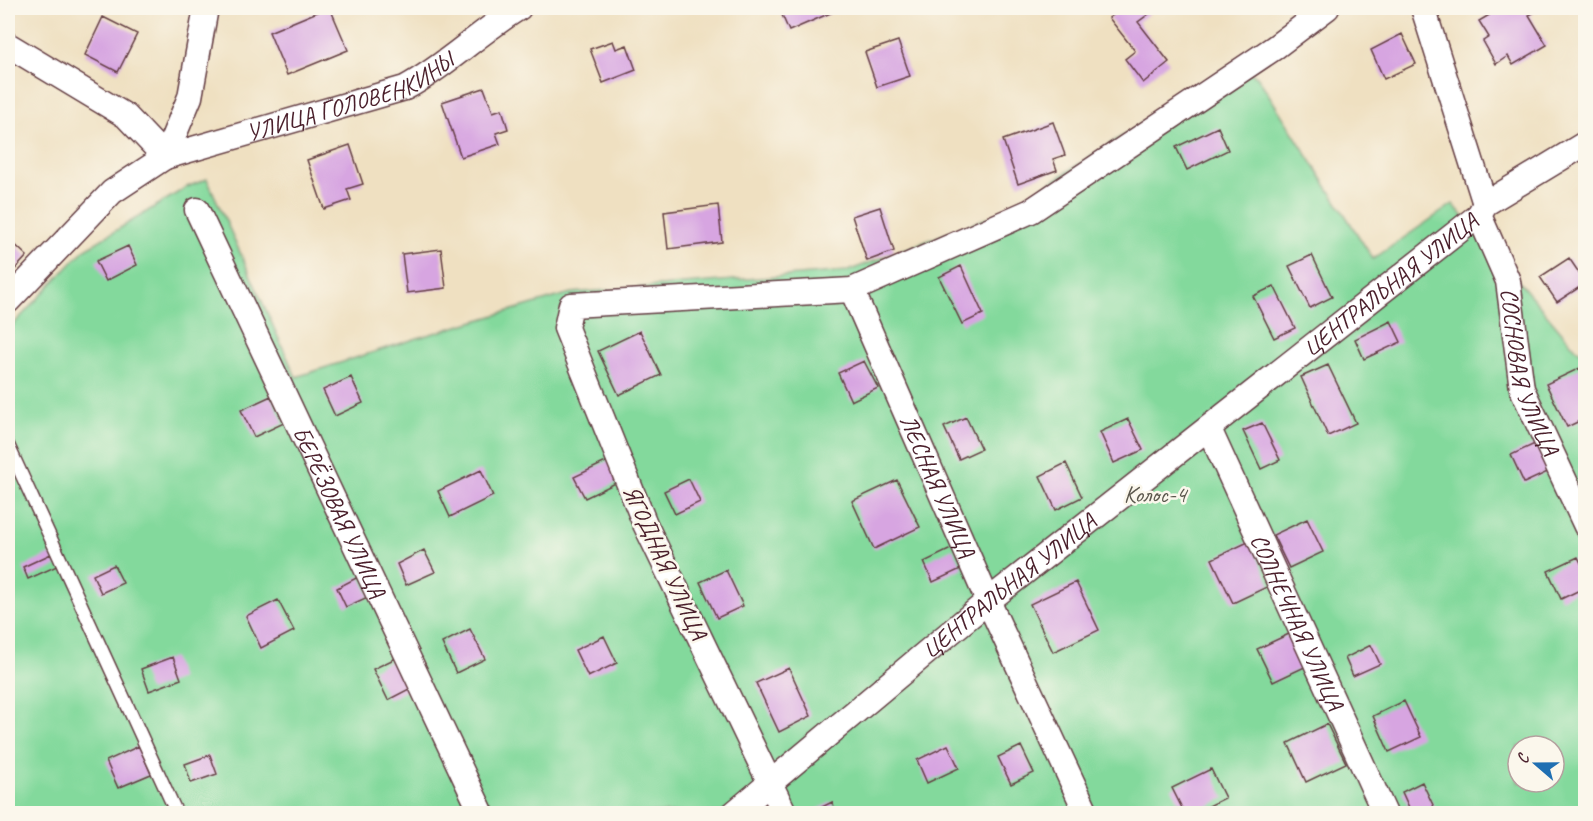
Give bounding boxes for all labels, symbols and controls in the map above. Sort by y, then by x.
street label: УЛИЦА ГОЛОВЕНКИНЫ [243,43,463,148]
street label: ЦЕНТРАЛЬНАЯ УЛИЦА [1296,206,1485,363]
street label: СОСНОВАЯ УЛИЦА [1494,287,1566,461]
street label: ЛЕСНАЯ УЛИЦА [893,410,982,563]
street label: БЕРЁЗОВАЯ УЛИЦА [286,422,393,603]
park label: Колос-4 [1124,479,1188,509]
street label: ЯГОДНАЯ УЛИЦА [616,480,714,645]
street label: ЦЕНТРАЛЬНАЯ УЛИЦА [916,506,1103,665]
street label: СОЛНЕЧНАЯ УЛИЦА [1244,529,1351,716]
north arrow [1506,734,1566,794]
text: С [1512,750,1534,766]

